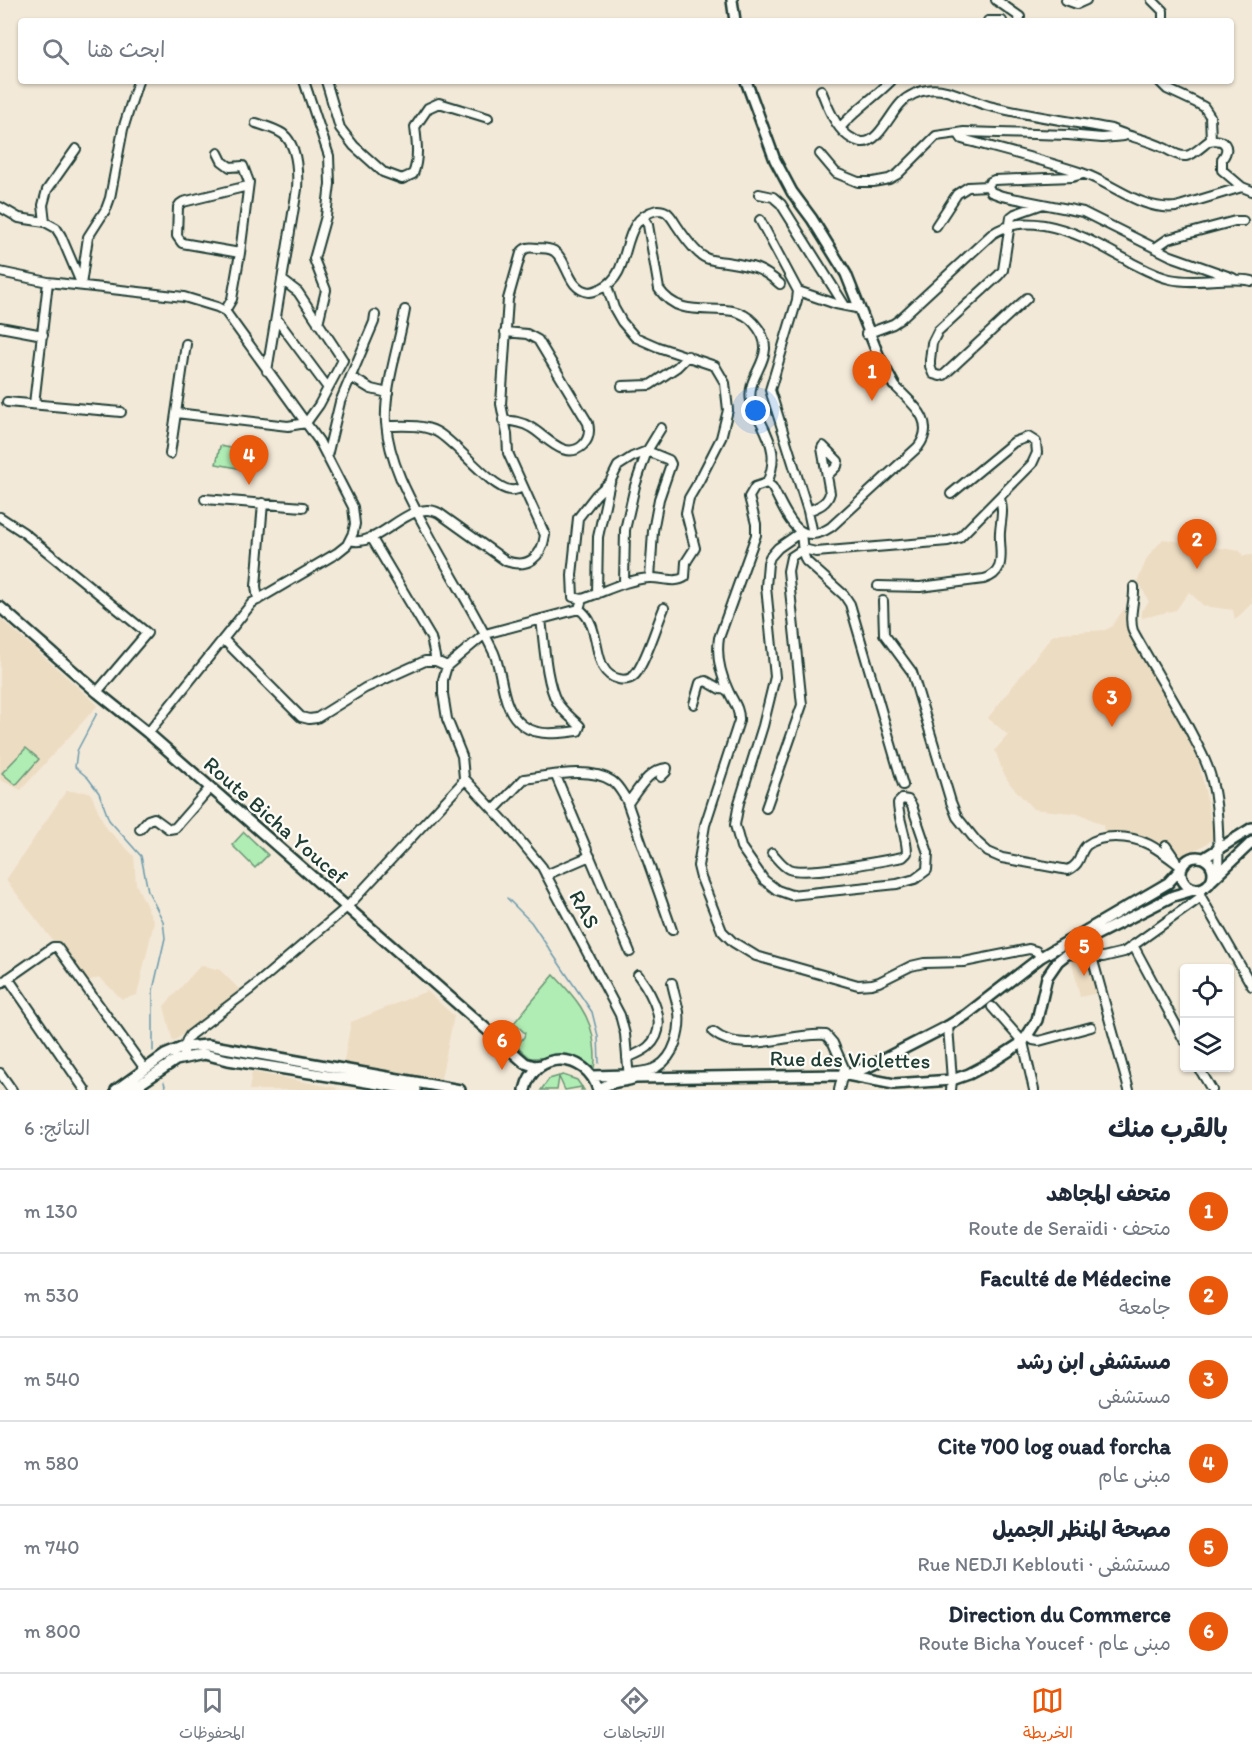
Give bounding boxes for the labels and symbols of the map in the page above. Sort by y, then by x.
pin: 1 [852,352,892,401]
your location [741,396,770,425]
pin: 4 [230,436,268,485]
pin: 2 [1178,520,1216,569]
pin: 3 [1092,678,1132,727]
street label: Route Bicha Youcef [198,750,353,890]
street label: RAS [563,885,606,933]
pin: 5 [1064,926,1104,976]
pin: 6 [482,1020,522,1070]
street label: Rue des Violettes [769,1045,931,1074]

